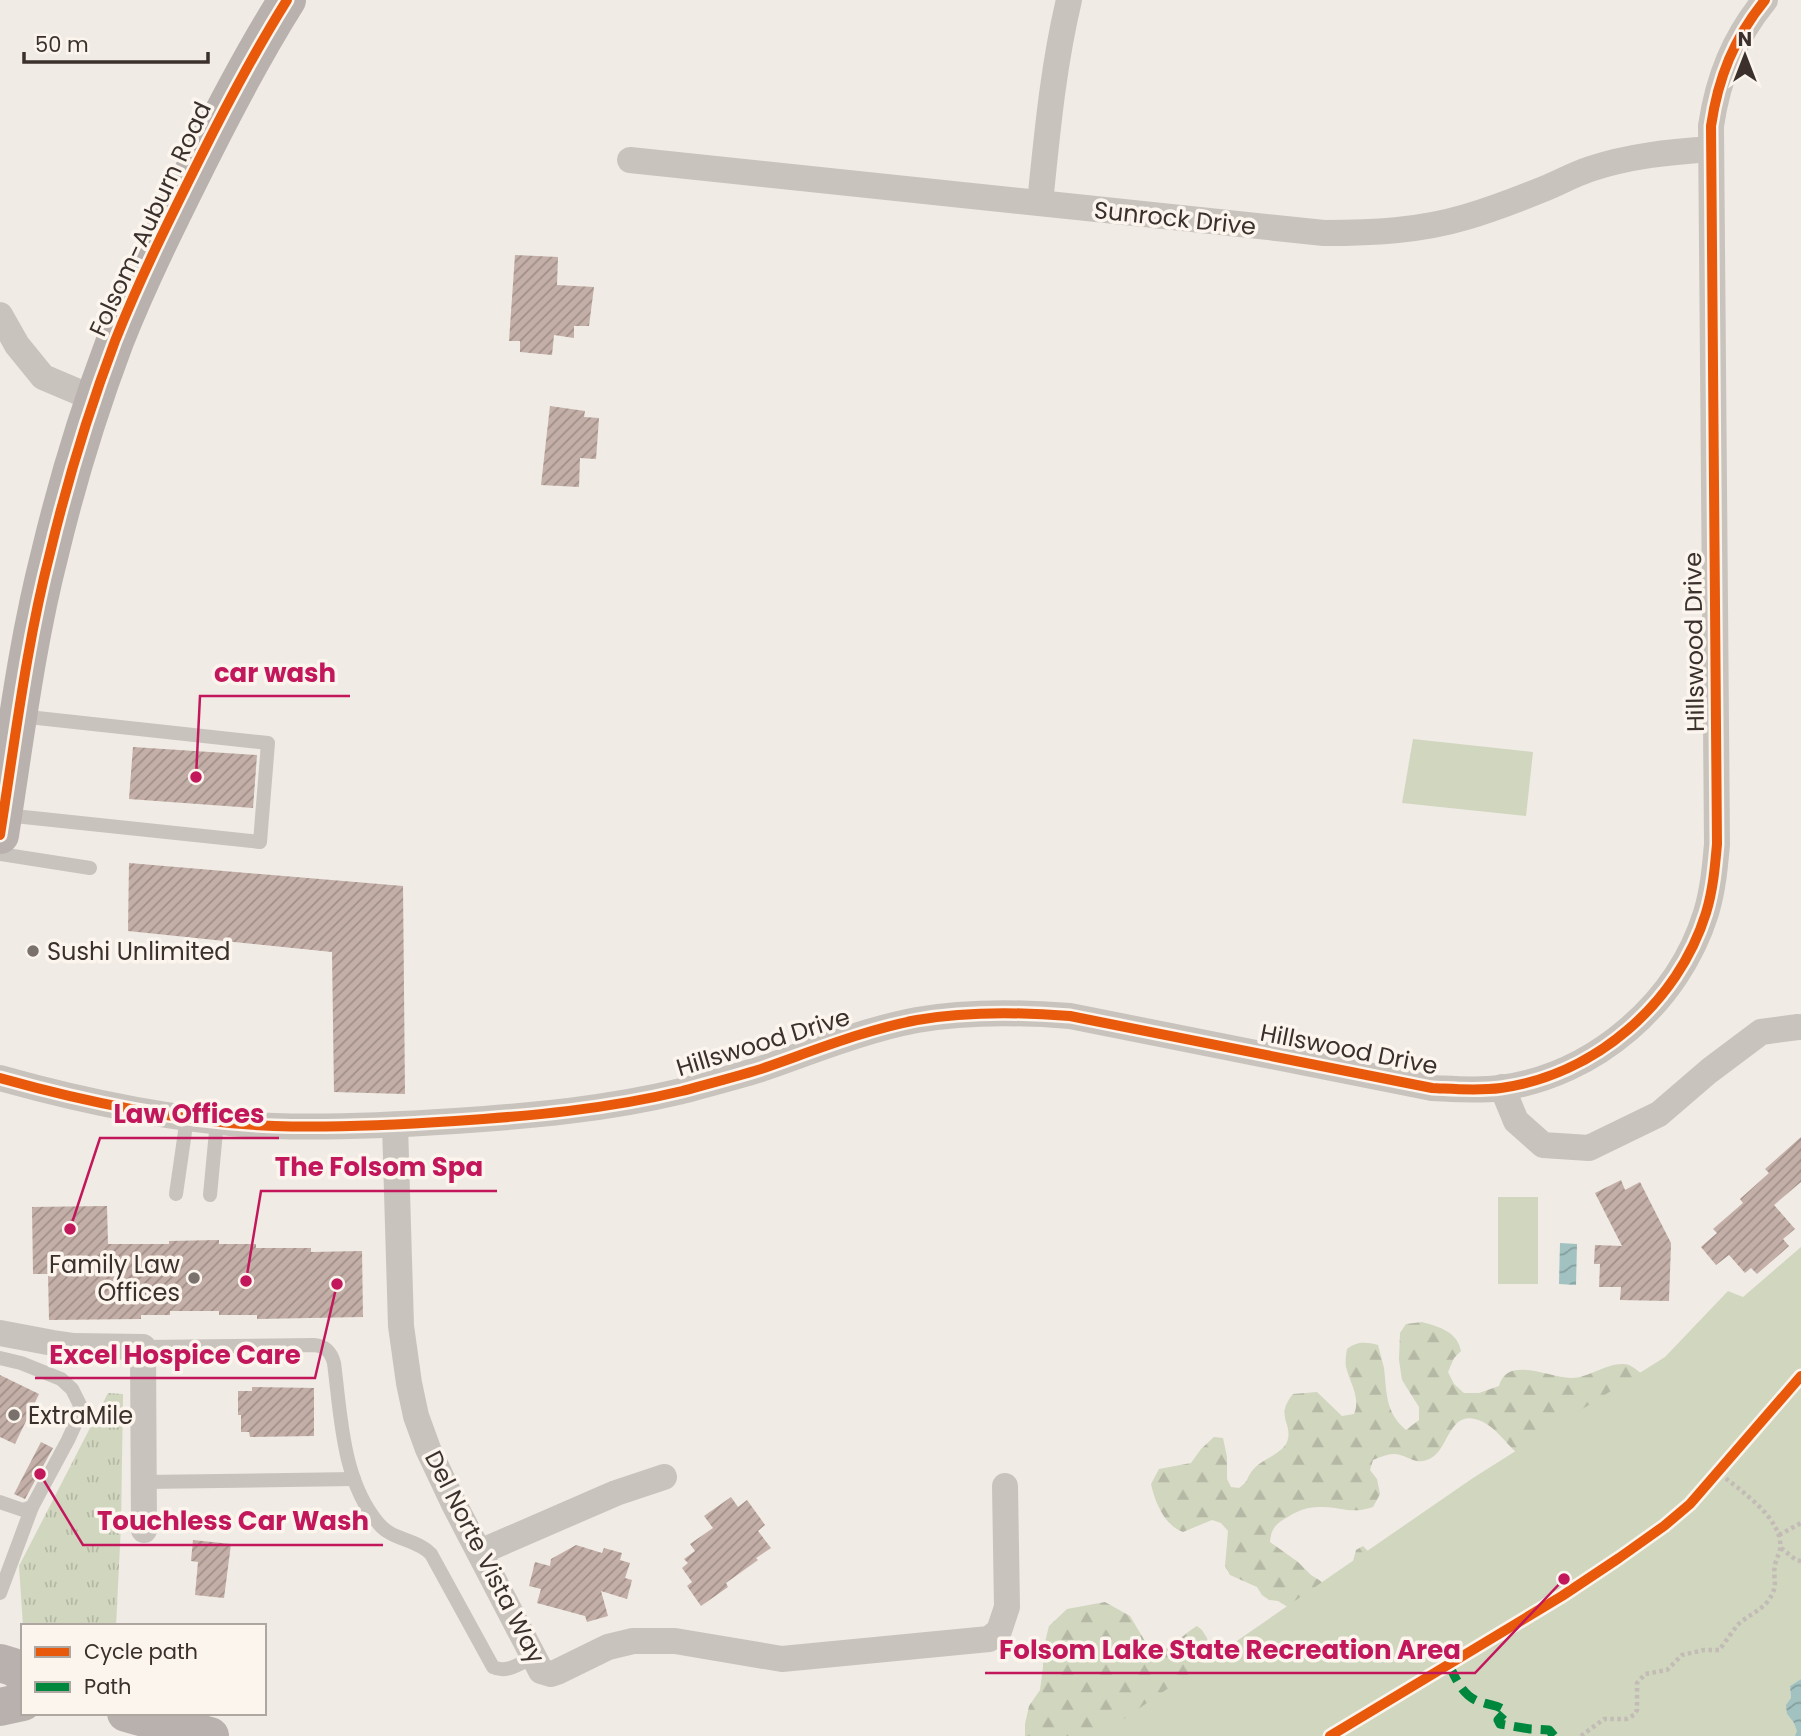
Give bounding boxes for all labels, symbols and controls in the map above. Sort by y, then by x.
scale bar [24,21,208,65]
north arrow [1710,21,1780,91]
text: N [1738,26,1752,53]
text: 50 m [35,30,89,59]
street label: Folsom-Auburn Road [81,96,219,342]
street label: Sunrock Drive [1092,193,1258,243]
street label: Hillswood Drive [1676,552,1712,732]
callout: car wash [200,649,350,696]
text: car wash [214,655,336,691]
place label: Sushi Unlimited [47,935,230,968]
marker: Sushi Unlimited [25,943,41,959]
street label: Hillswood Drive [672,1000,854,1084]
street label: Hillswood Drive [1257,1016,1441,1082]
callout: Law Offices [100,1091,279,1138]
text: Law Offices [113,1096,265,1132]
callout: The Folsom Spa [261,1144,497,1191]
text: The Folsom Spa [275,1149,483,1185]
place label: Family Law Offices [49,1248,180,1309]
marker: Family Law Offices [186,1270,202,1286]
callout: Excel Hospice Care [35,1331,315,1378]
text: Excel Hospice Care [49,1337,301,1373]
place label: ExtraMile [28,1399,133,1432]
marker: ExtraMile [6,1407,22,1423]
street label: Del Norte Vista Way [417,1445,553,1669]
callout: Touchless Car Wash [83,1498,383,1545]
text: Touchless Car Wash [97,1503,369,1539]
legend [21,1624,266,1715]
callout: Folsom Lake State Recreation Area [985,1626,1475,1673]
text: Folsom Lake State Recreation Area [999,1632,1461,1668]
text: Cycle path [84,1637,198,1666]
text: Path [84,1672,131,1701]

